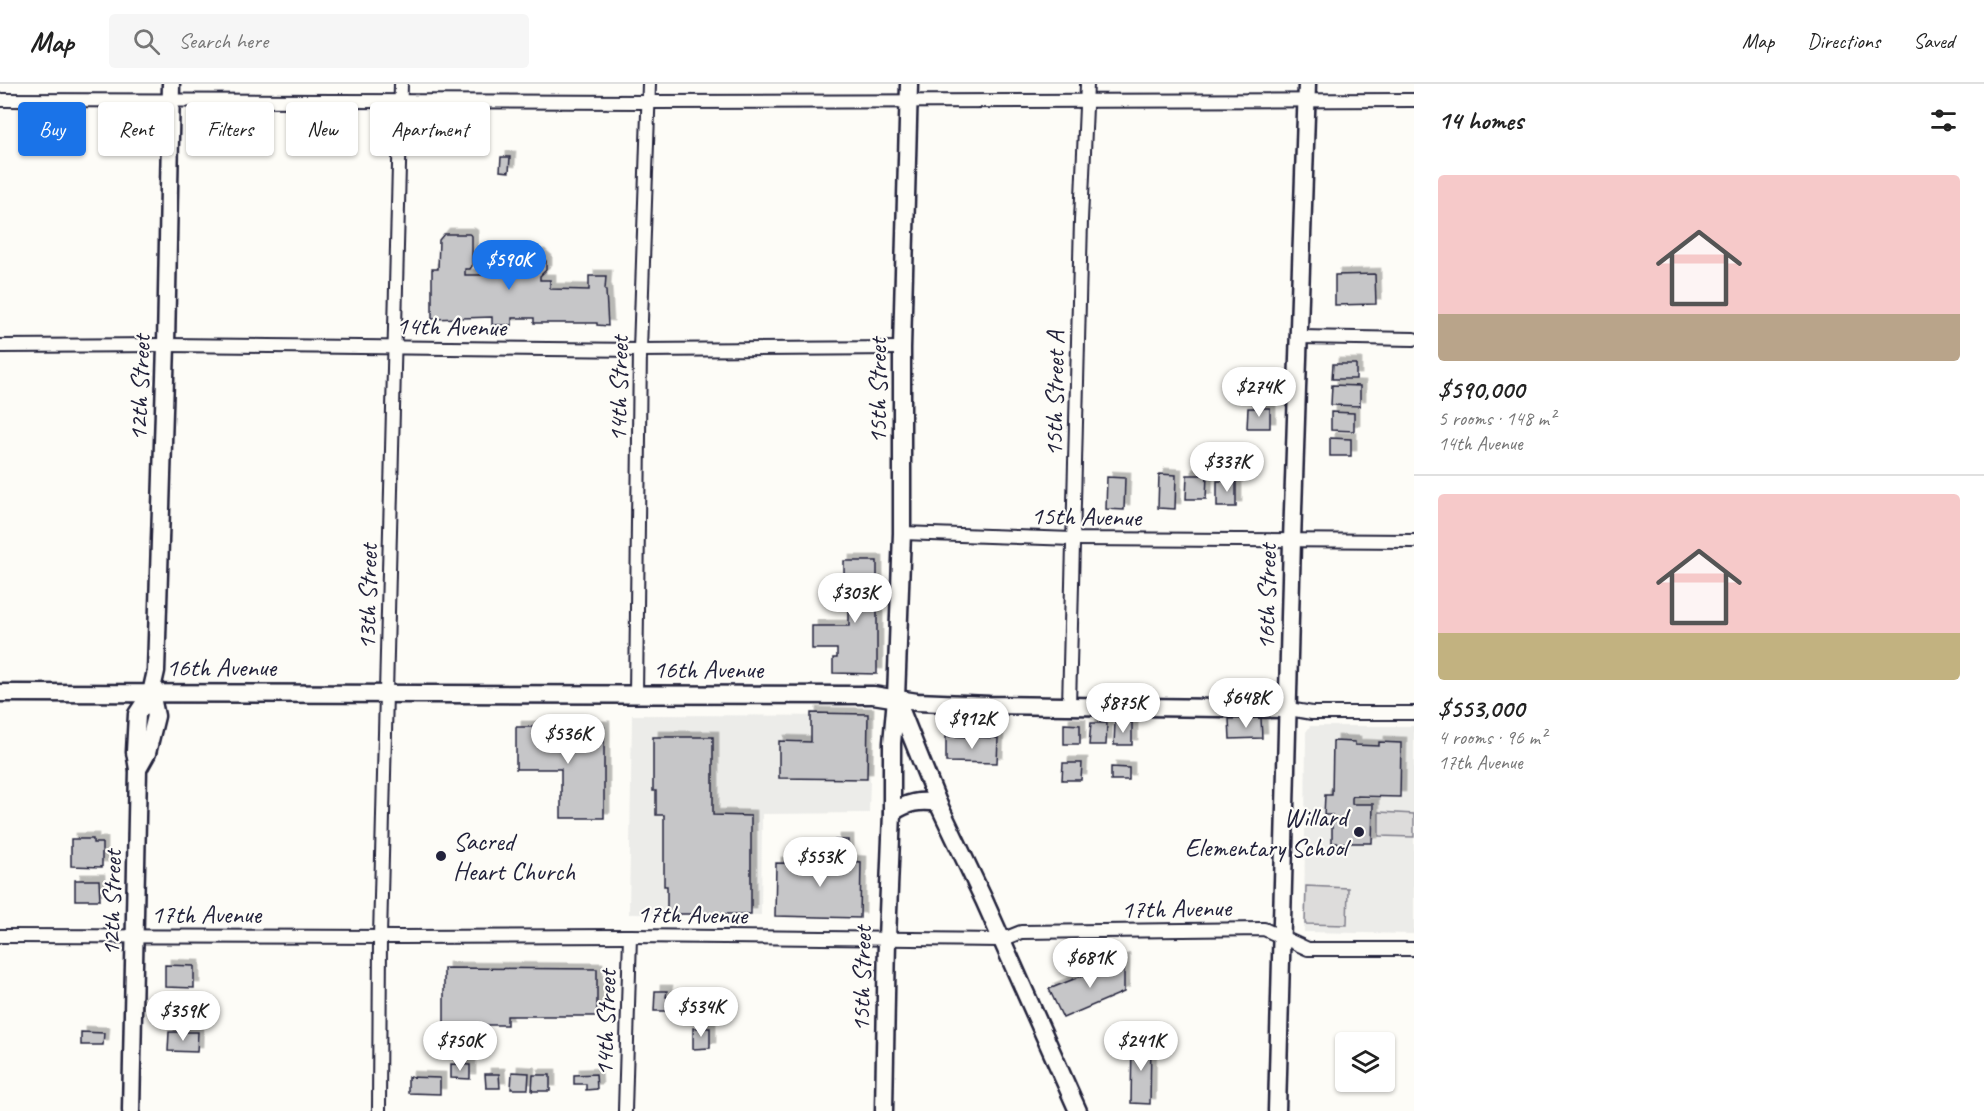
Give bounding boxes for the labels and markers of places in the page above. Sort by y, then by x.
pin: $590K [467,240,551,291]
pin: $274K [1217,367,1301,418]
pin: $337K [1185,442,1269,493]
pin: $303K [813,573,897,624]
pin: $648K [1204,678,1288,729]
pin: $875K [1081,683,1165,734]
pin: $912K [930,699,1014,750]
pin: $536K [526,714,610,765]
place label: Willard Elementary School [1185,801,1352,864]
place label: Sacred Heart Church [453,825,576,888]
marker: Willard Elementary School [1352,825,1366,839]
pin: $553K [778,837,862,888]
marker: Sacred Heart Church [434,849,448,863]
pin: $681K [1048,938,1132,989]
pin: $534K [659,987,743,1038]
pin: $359K [141,991,225,1042]
pin: $750K [418,1021,502,1072]
pin: $241K [1099,1021,1183,1072]

